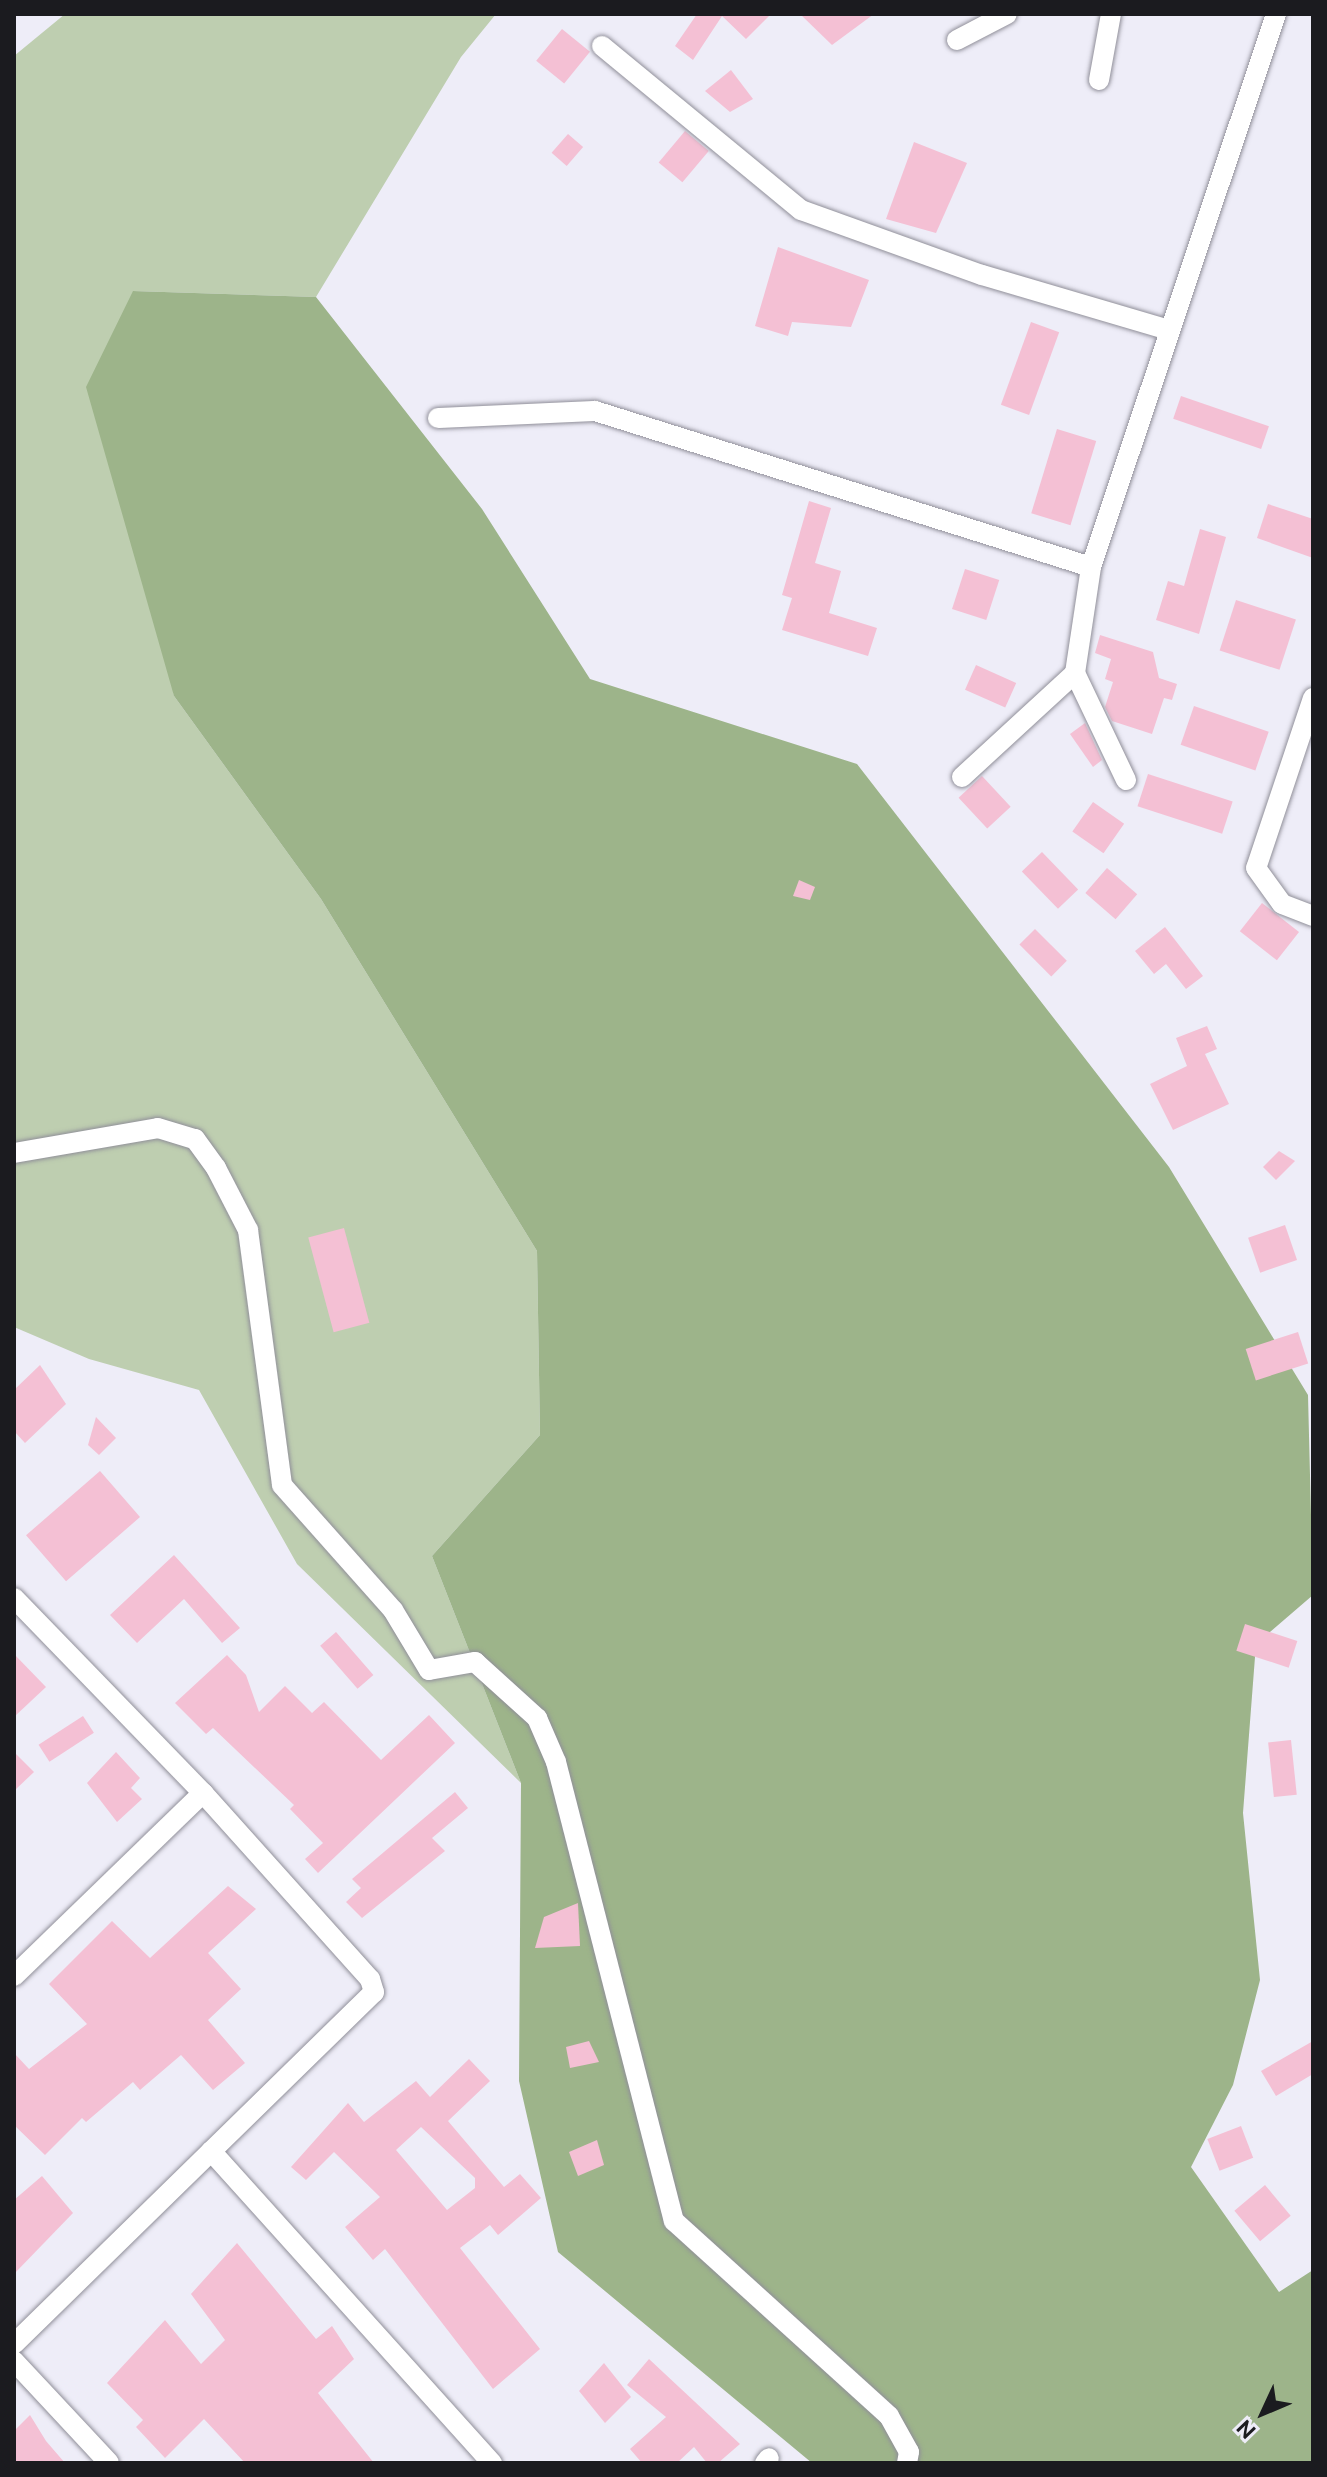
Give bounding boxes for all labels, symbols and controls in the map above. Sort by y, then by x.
north arrow [1223,2373,1303,2453]
text: N [1231,2415,1260,2445]

